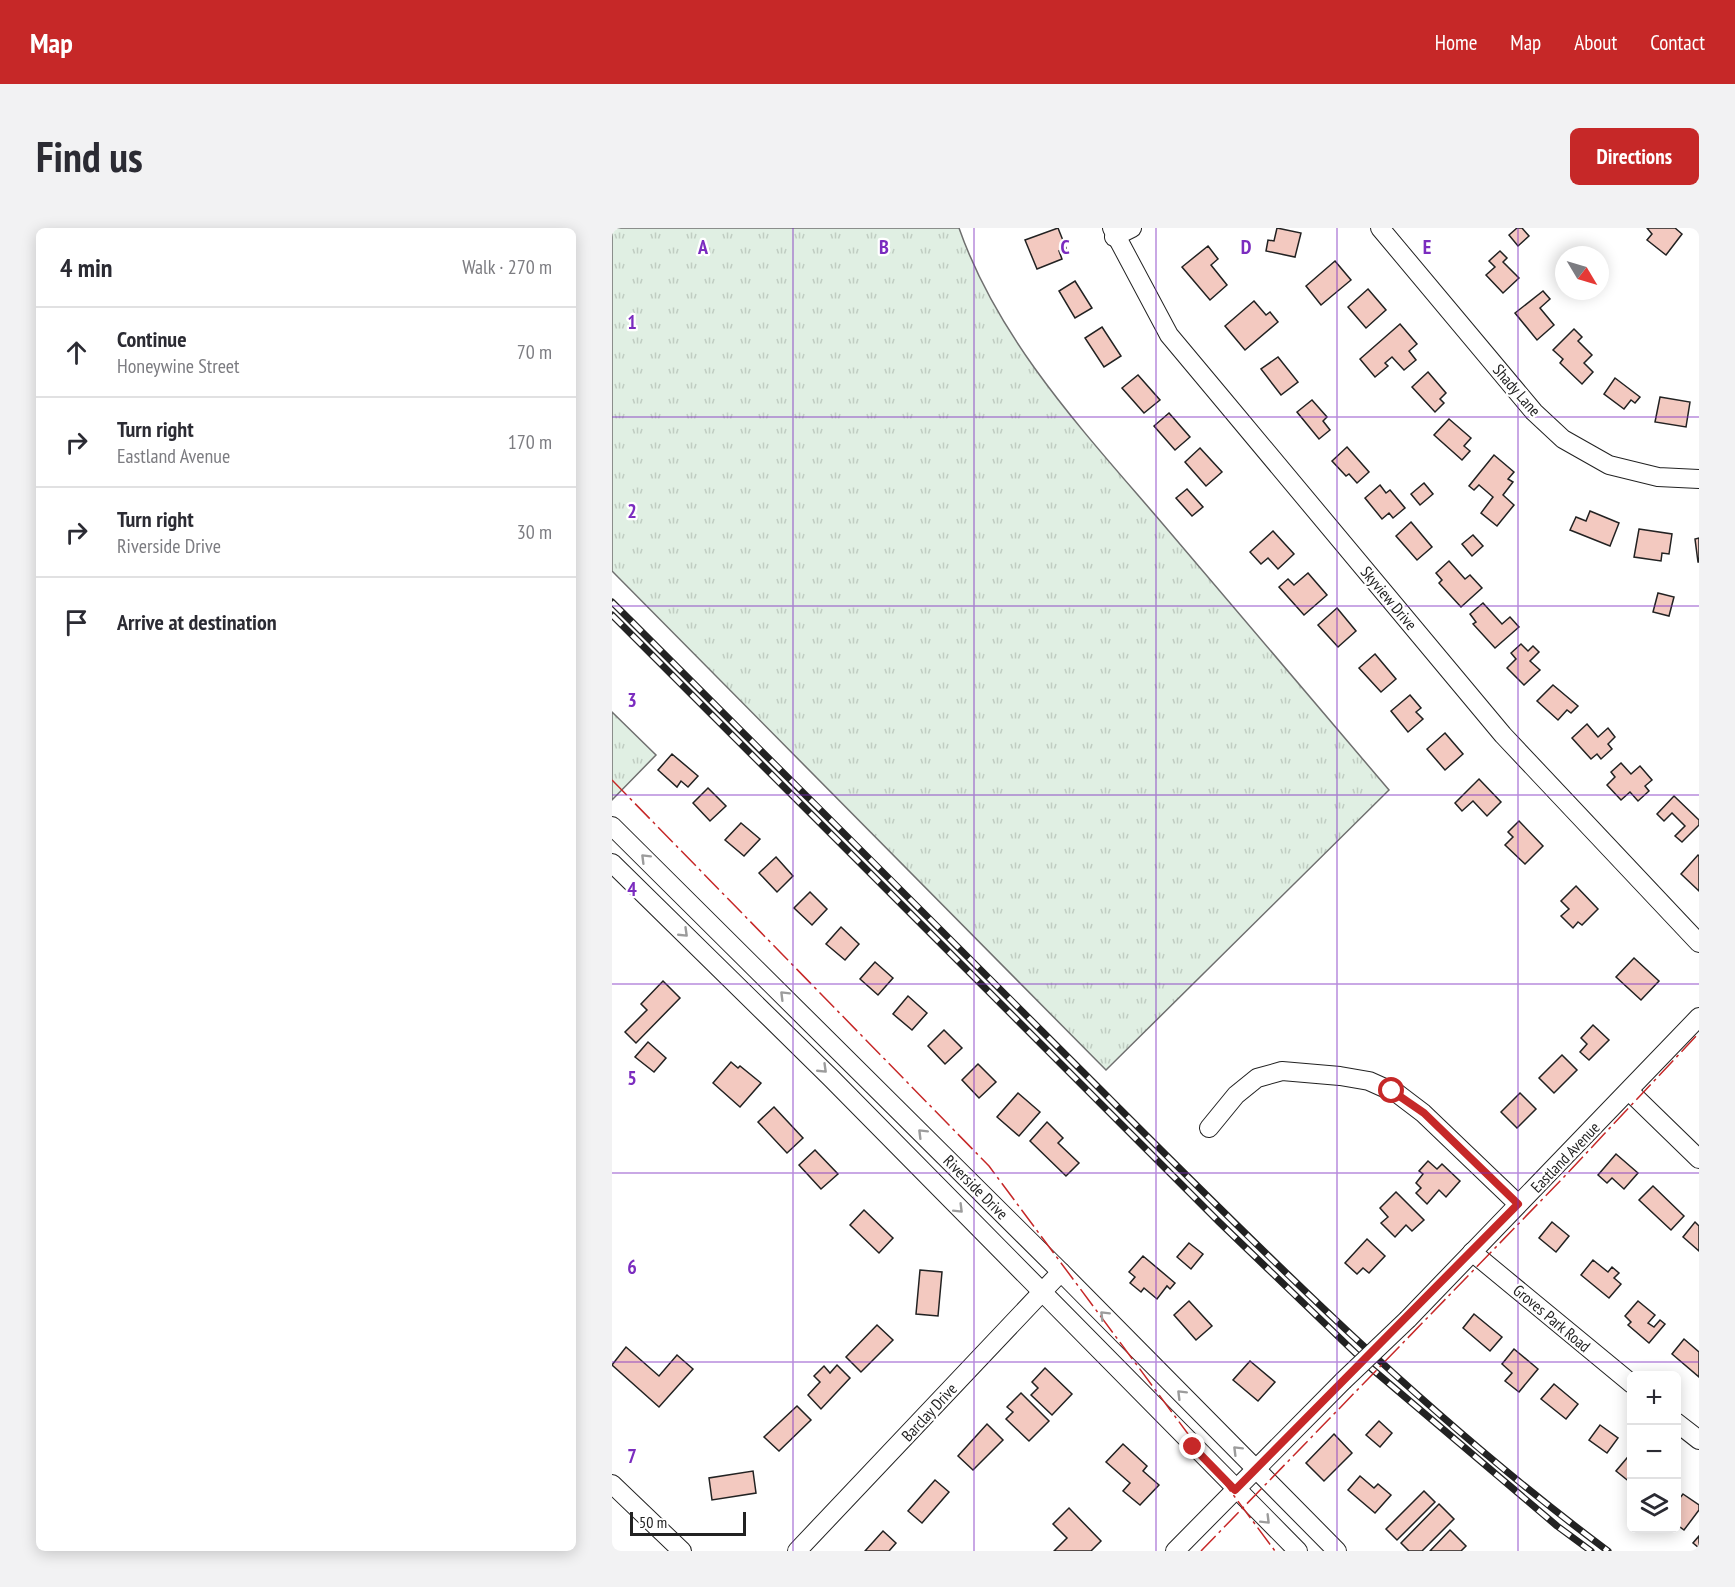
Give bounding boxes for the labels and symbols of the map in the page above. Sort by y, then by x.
text: A [697,234,709,260]
text: B [879,234,889,260]
text: C [1060,234,1070,260]
text: D [1241,234,1252,260]
text: E [1423,234,1431,260]
north arrow [1555,246,1609,300]
text: 1 [627,309,637,335]
street label: Shady Lane [1489,360,1545,420]
text: 2 [627,498,637,524]
street label: Skyview Drive [1357,562,1421,634]
text: 3 [627,687,637,713]
one-way arrow [641,854,651,865]
text: 4 [627,876,637,902]
one-way arrow [677,926,687,937]
one-way arrow [780,991,790,1002]
one-way arrow [816,1062,827,1073]
text: 5 [627,1065,637,1091]
route start [1378,1077,1404,1103]
street label: Eastland Avenue [1526,1117,1604,1197]
one-way arrow [918,1129,929,1140]
street label: Riverside Drive [940,1151,1012,1223]
one-way arrow [951,1202,962,1213]
text: 6 [627,1254,637,1280]
street label: Groves Park Road [1509,1280,1595,1356]
one-way arrow [1100,1312,1111,1323]
street label: Barclay Drive [897,1379,961,1445]
one-way arrow [1178,1390,1189,1401]
route end [1179,1433,1205,1459]
text: 7 [627,1443,637,1469]
one-way arrow [1234,1446,1245,1457]
scale bar [630,1509,746,1536]
one-way arrow [1259,1513,1270,1524]

